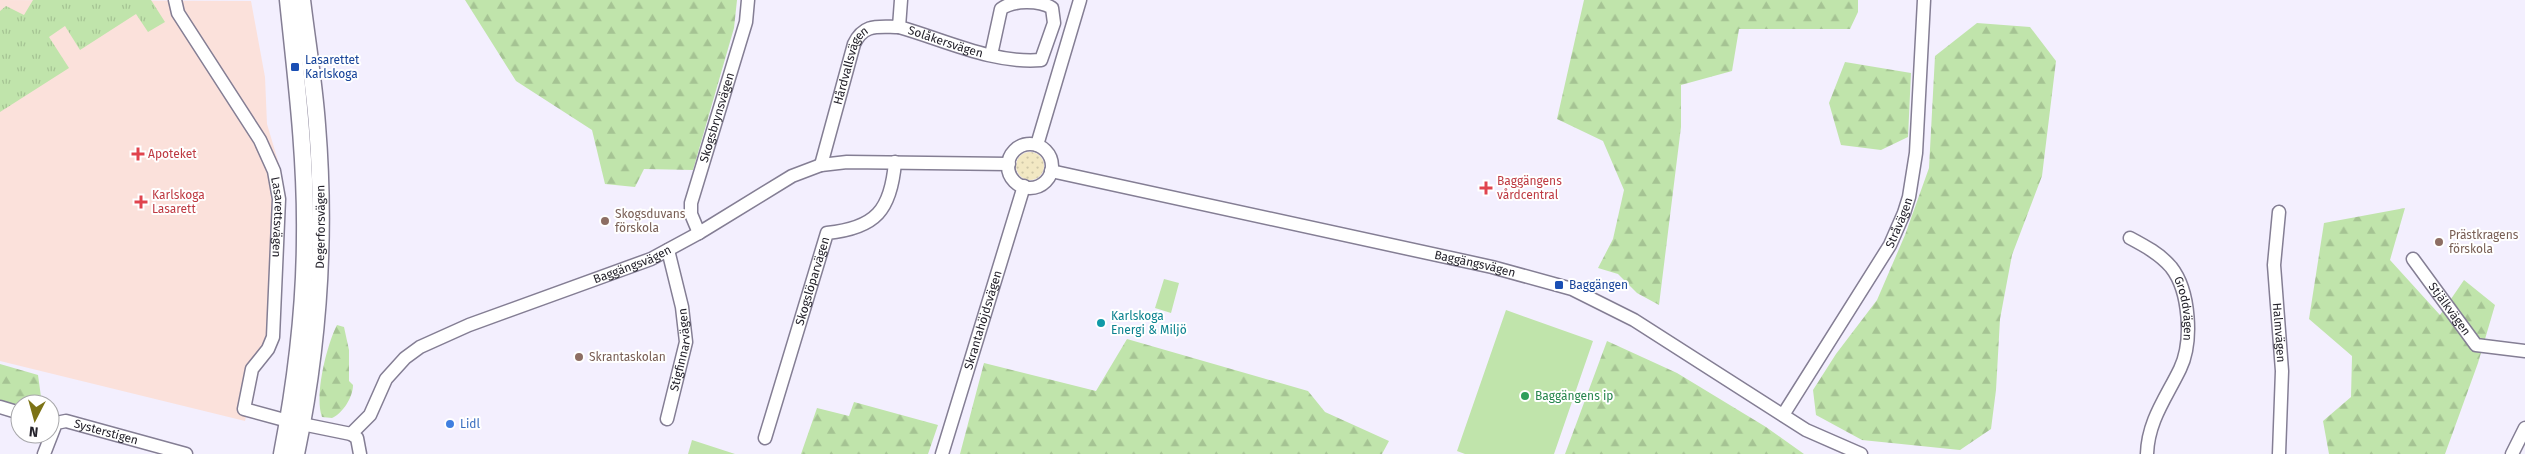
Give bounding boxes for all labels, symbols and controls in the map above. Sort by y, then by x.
street label: Hårdvallsvägen [831,23,871,106]
street label: Solåkersvägen [906,23,985,60]
place label: Lasarettet Karlskoga [305,53,360,81]
marker: Lasarettet Karlskoga [289,61,301,73]
street label: Skogsbrynsvägen [697,71,737,164]
place label: Apoteket [148,147,197,161]
marker: Apoteket [132,148,144,160]
place label: Baggängens vårdcentral [1497,174,1562,202]
street label: Lasarettsvägen [268,176,286,258]
marker: Baggängens vårdcentral [1479,181,1493,195]
street label: Degerforsvägen [313,185,328,269]
place label: Karlskoga Lasarett [152,188,205,216]
marker: Karlskoga Lasarett [134,195,148,209]
street label: Stråvägen [1883,196,1915,250]
place label: Skogsduvans förskola [615,207,686,235]
marker: Skogsduvans förskola [599,215,611,227]
place label: Prästkragens förskola [2449,228,2519,256]
street label: Skogslöparvägen [792,235,832,327]
marker: Prästkragens förskola [2433,236,2445,248]
street label: Baggängsvägen [591,242,674,286]
street label: Baggängsvägen [1433,248,1517,280]
street label: Skrantahöjdsvägen [961,269,1005,371]
street label: Groddvägen [2171,274,2195,341]
place label: Baggängen [1569,278,1628,292]
marker: Baggängen [1553,279,1565,291]
street label: Stjälkvägen [2426,280,2474,338]
street label: Halmvägen [2270,302,2288,363]
street label: Stigfinnarvägen [667,307,693,393]
place label: Karlskoga Energi & Miljö [1111,309,1187,337]
marker: Karlskoga Energi & Miljö [1095,317,1107,329]
place label: Skrantaskolan [589,350,666,364]
marker: Skrantaskolan [573,351,585,363]
place label: Baggängens ip [1535,389,1613,403]
marker: Baggängens ip [1519,390,1531,402]
north arrow [10,394,60,444]
street label: Systerstigen [72,417,140,448]
place label: Lidl [460,417,481,431]
marker: Lidl [444,418,456,430]
text: N [28,422,39,440]

